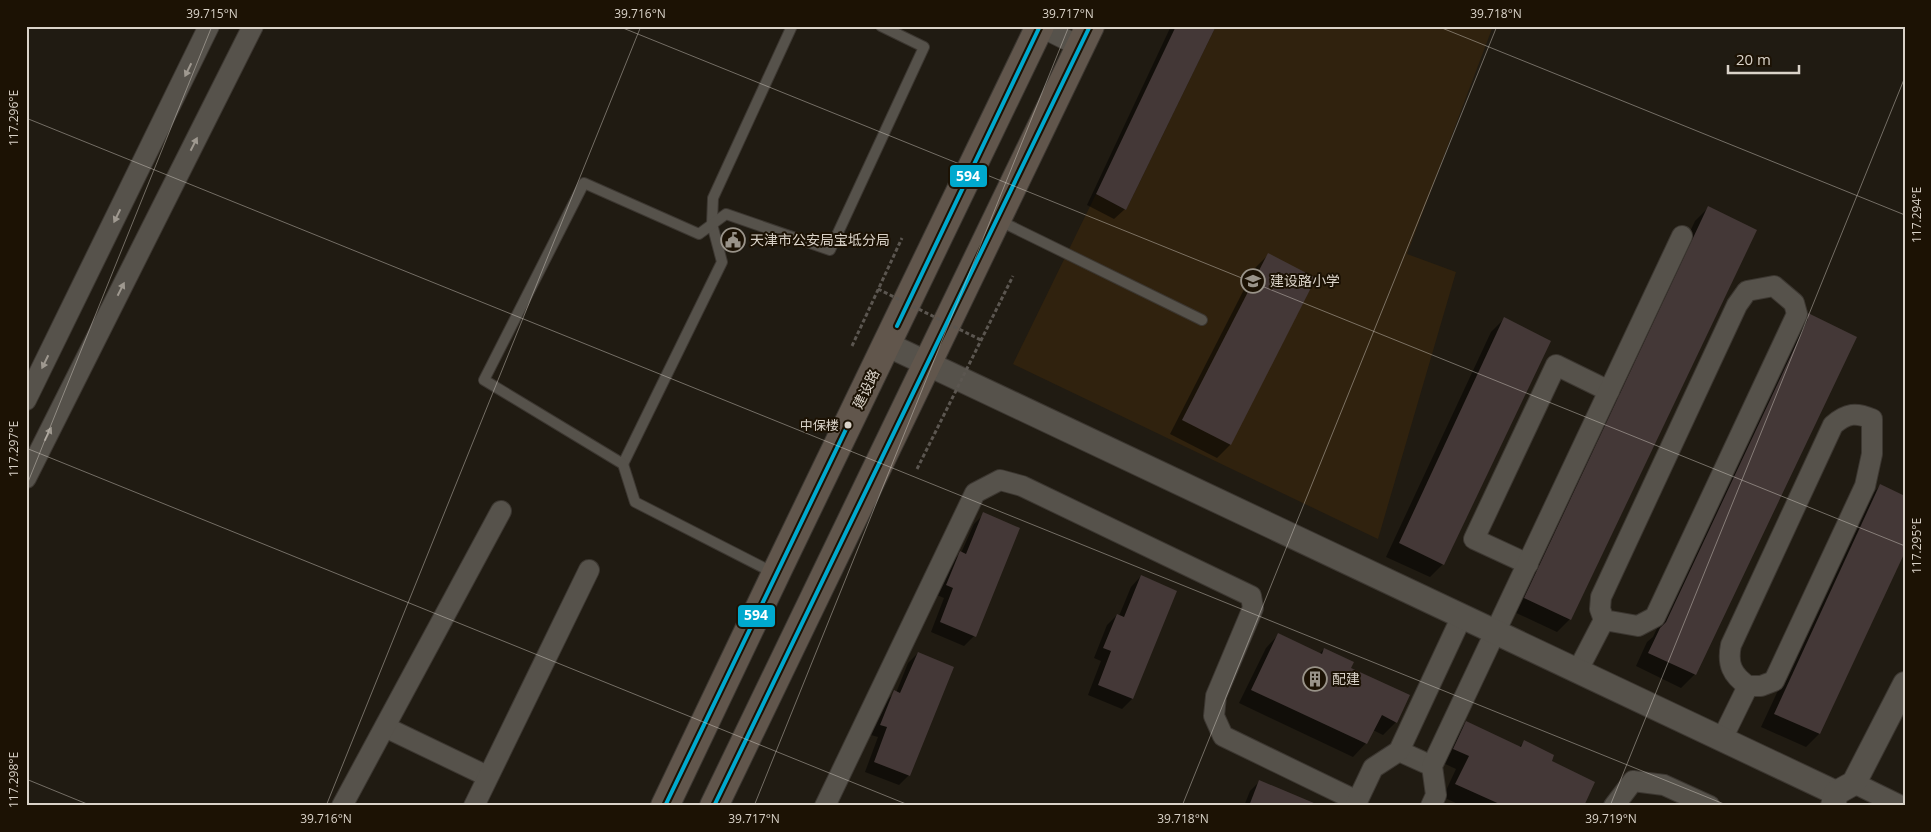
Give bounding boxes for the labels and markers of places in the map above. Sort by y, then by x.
public building icon: 天津市公安局宝坻分局 [720,227,746,253]
place label: 天津市公安局宝坻分局 [750,230,890,249]
school or university icon: 建设路小学 [1240,268,1266,294]
place label: 建设路小学 [1270,271,1340,290]
place label: 中保楼 [800,416,839,434]
marker: 中保楼 [843,420,853,430]
building icon: 配建 [1302,666,1328,692]
place label: 配建 [1332,669,1360,688]

